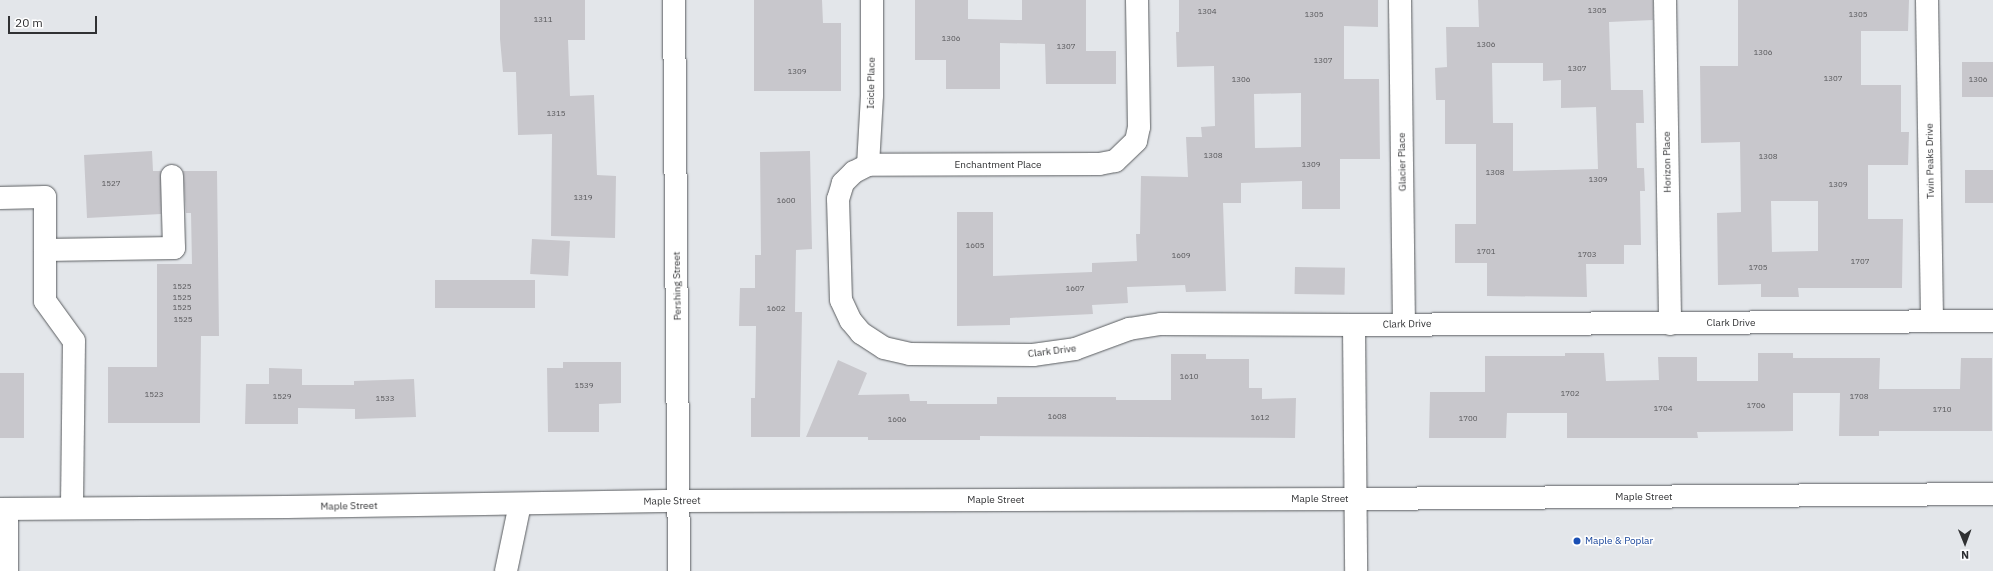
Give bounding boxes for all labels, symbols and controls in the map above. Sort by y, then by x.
house number: 1305 [1587,6,1607,16]
house number: 1304 [1197,7,1217,17]
scale bar [10,8,99,34]
house number: 1305 [1304,10,1324,20]
house number: 1305 [1848,10,1868,20]
text: 20 m [15,15,43,30]
house number: 1311 [533,15,553,25]
house number: 1306 [941,34,961,44]
house number: 1306 [1476,40,1496,50]
house number: 1307 [1056,42,1076,52]
house number: 1306 [1753,48,1773,58]
house number: 1307 [1313,56,1333,66]
street label: Icicle Place [865,57,877,109]
house number: 1307 [1567,64,1587,74]
house number: 1309 [787,67,807,77]
house number: 1307 [1823,74,1843,84]
house number: 1306 [1231,75,1251,85]
house number: 1306 [1968,75,1988,85]
house number: 1315 [546,109,566,119]
street label: Twin Peaks Drive [1923,123,1937,199]
street label: Horizon Place [1660,131,1674,193]
street label: Glacier Place [1395,133,1409,191]
house number: 1308 [1203,151,1223,161]
house number: 1308 [1758,152,1778,162]
street label: Enchantment Place [954,159,1042,171]
house number: 1309 [1301,160,1321,170]
house number: 1308 [1485,168,1505,178]
house number: 1309 [1588,175,1608,185]
house number: 1527 [101,179,121,189]
house number: 1309 [1828,180,1848,190]
house number: 1319 [573,193,593,203]
house number: 1600 [776,196,796,206]
house number: 1605 [965,241,985,251]
house number: 1701 [1476,247,1496,257]
house number: 1703 [1577,250,1597,260]
street label: Pershing Street [670,251,684,321]
house number: 1609 [1171,251,1191,261]
house number: 1707 [1850,257,1870,267]
house number: 1705 [1748,263,1768,273]
house number: 1525 [172,282,192,292]
house number: 1607 [1065,284,1085,294]
house number: 1525 [172,293,192,303]
house number: 1525 [172,303,192,313]
house number: 1602 [766,304,786,314]
house number: 1525 [173,315,193,325]
street label: Clark Drive [1707,317,1755,329]
street label: Clark Drive [1383,318,1431,330]
street label: Clark Drive [1027,342,1077,360]
house number: 1610 [1179,372,1199,382]
house number: 1539 [574,381,594,391]
house number: 1702 [1560,389,1580,399]
house number: 1523 [144,390,164,400]
house number: 1529 [272,392,292,402]
house number: 1708 [1849,392,1869,402]
house number: 1533 [375,394,395,404]
house number: 1706 [1746,401,1766,411]
house number: 1704 [1653,404,1673,414]
house number: 1710 [1932,405,1952,415]
house number: 1608 [1047,412,1067,422]
house number: 1612 [1250,413,1270,423]
house number: 1700 [1458,414,1478,424]
house number: 1606 [887,415,907,425]
street label: Maple Street [1615,491,1673,503]
street label: Maple Street [1291,493,1349,505]
street label: Maple Street [967,494,1025,506]
street label: Maple Street [643,495,701,507]
street label: Maple Street [320,500,378,512]
north arrow [1945,523,1985,563]
place label: Maple & Poplar [1585,535,1653,547]
marker: Maple & Poplar [1572,536,1582,546]
text: N [1961,548,1969,562]

